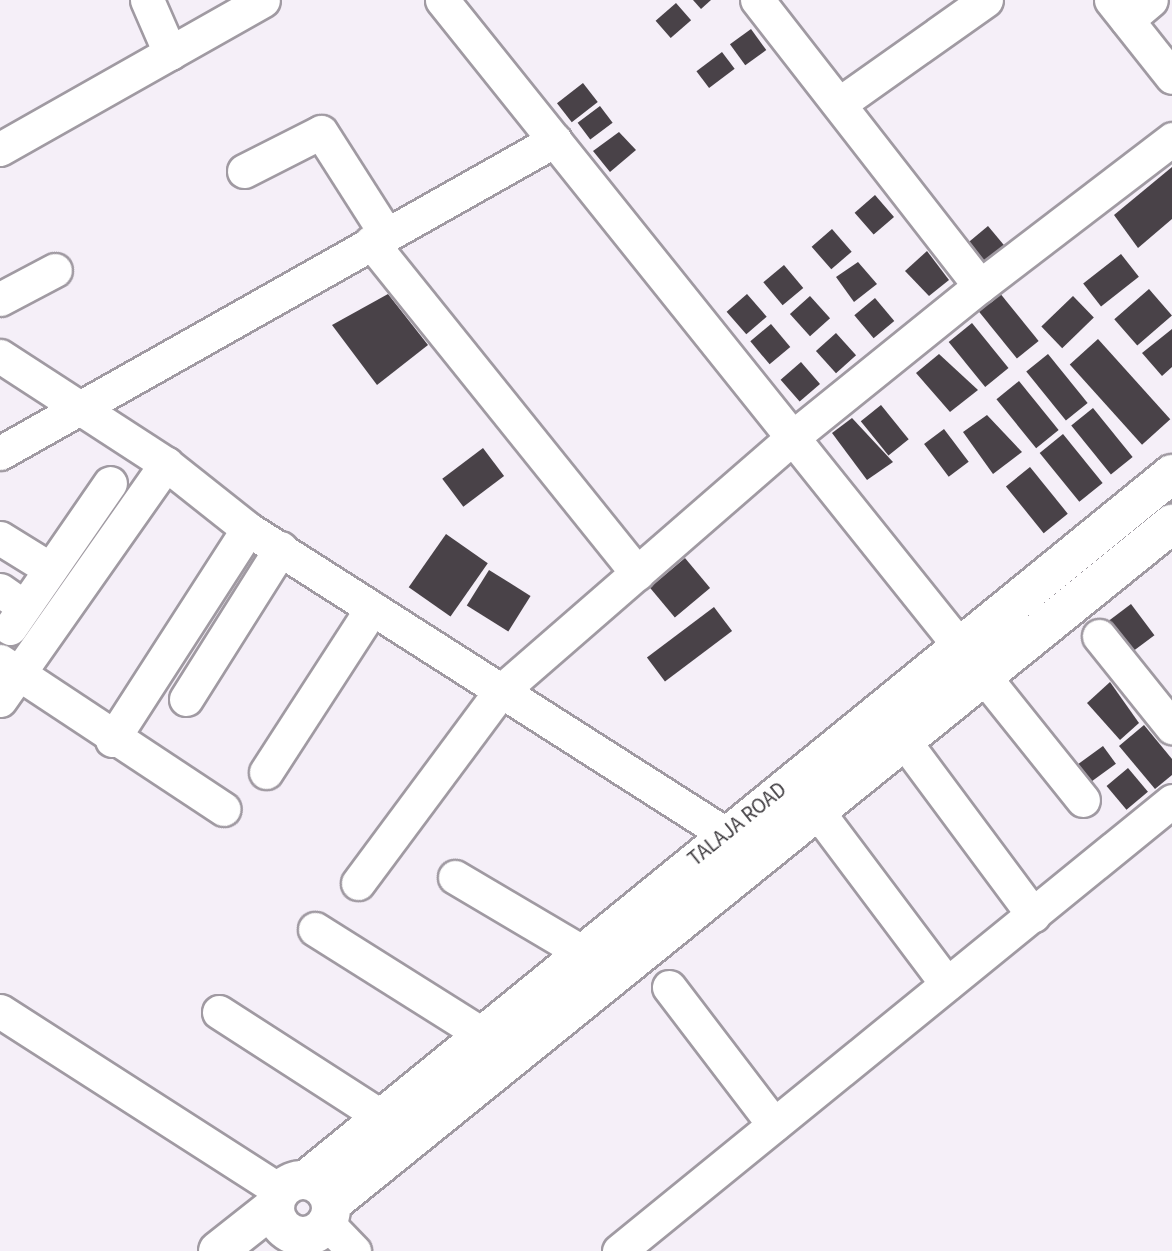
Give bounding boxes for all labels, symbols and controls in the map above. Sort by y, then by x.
street label: TALAJA ROAD [683,777,791,871]

